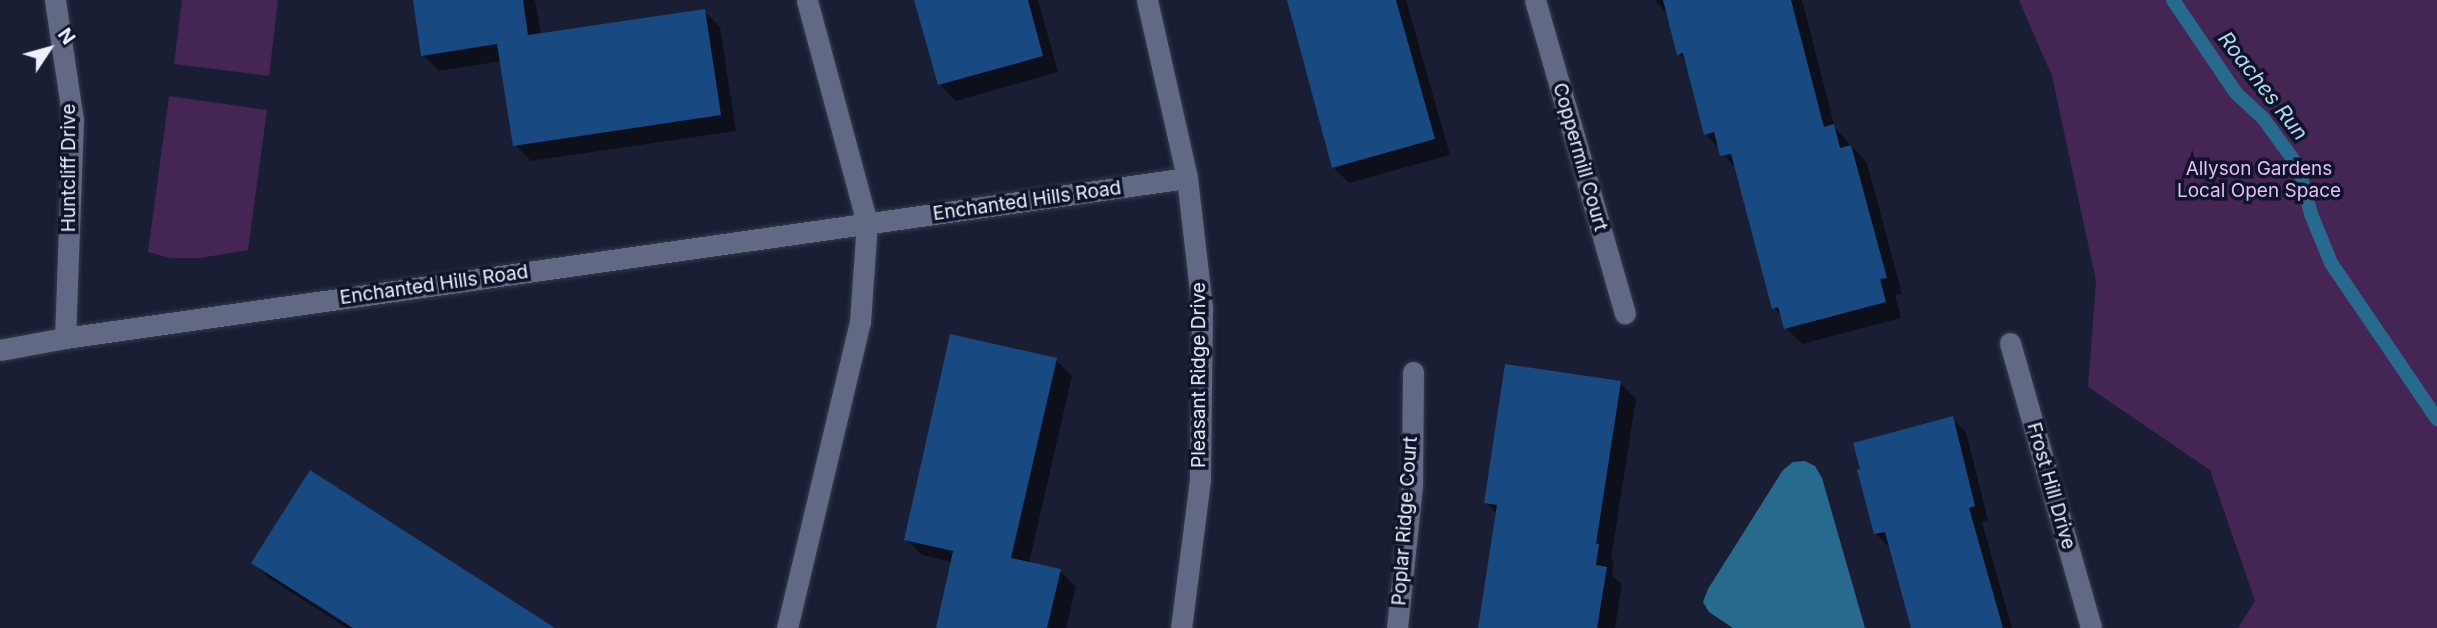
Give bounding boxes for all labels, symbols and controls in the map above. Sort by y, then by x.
north arrow [14,14,84,84]
text: N [53,24,80,49]
water label: Roaches Run [2213,27,2313,145]
street label: Coppermill Court [1548,80,1612,234]
street label: Huntcliff Drive [58,104,80,232]
park label: Allyson Gardens Local Open Space [2177,158,2341,202]
street label: Enchanted Hills Road [931,177,1123,225]
street label: Enchanted Hills Road [338,261,530,309]
street label: Pleasant Ridge Drive [1188,282,1210,468]
street label: Frost Hill Drive [2022,420,2080,552]
street label: Poplar Ridge Court [1388,436,1422,606]

